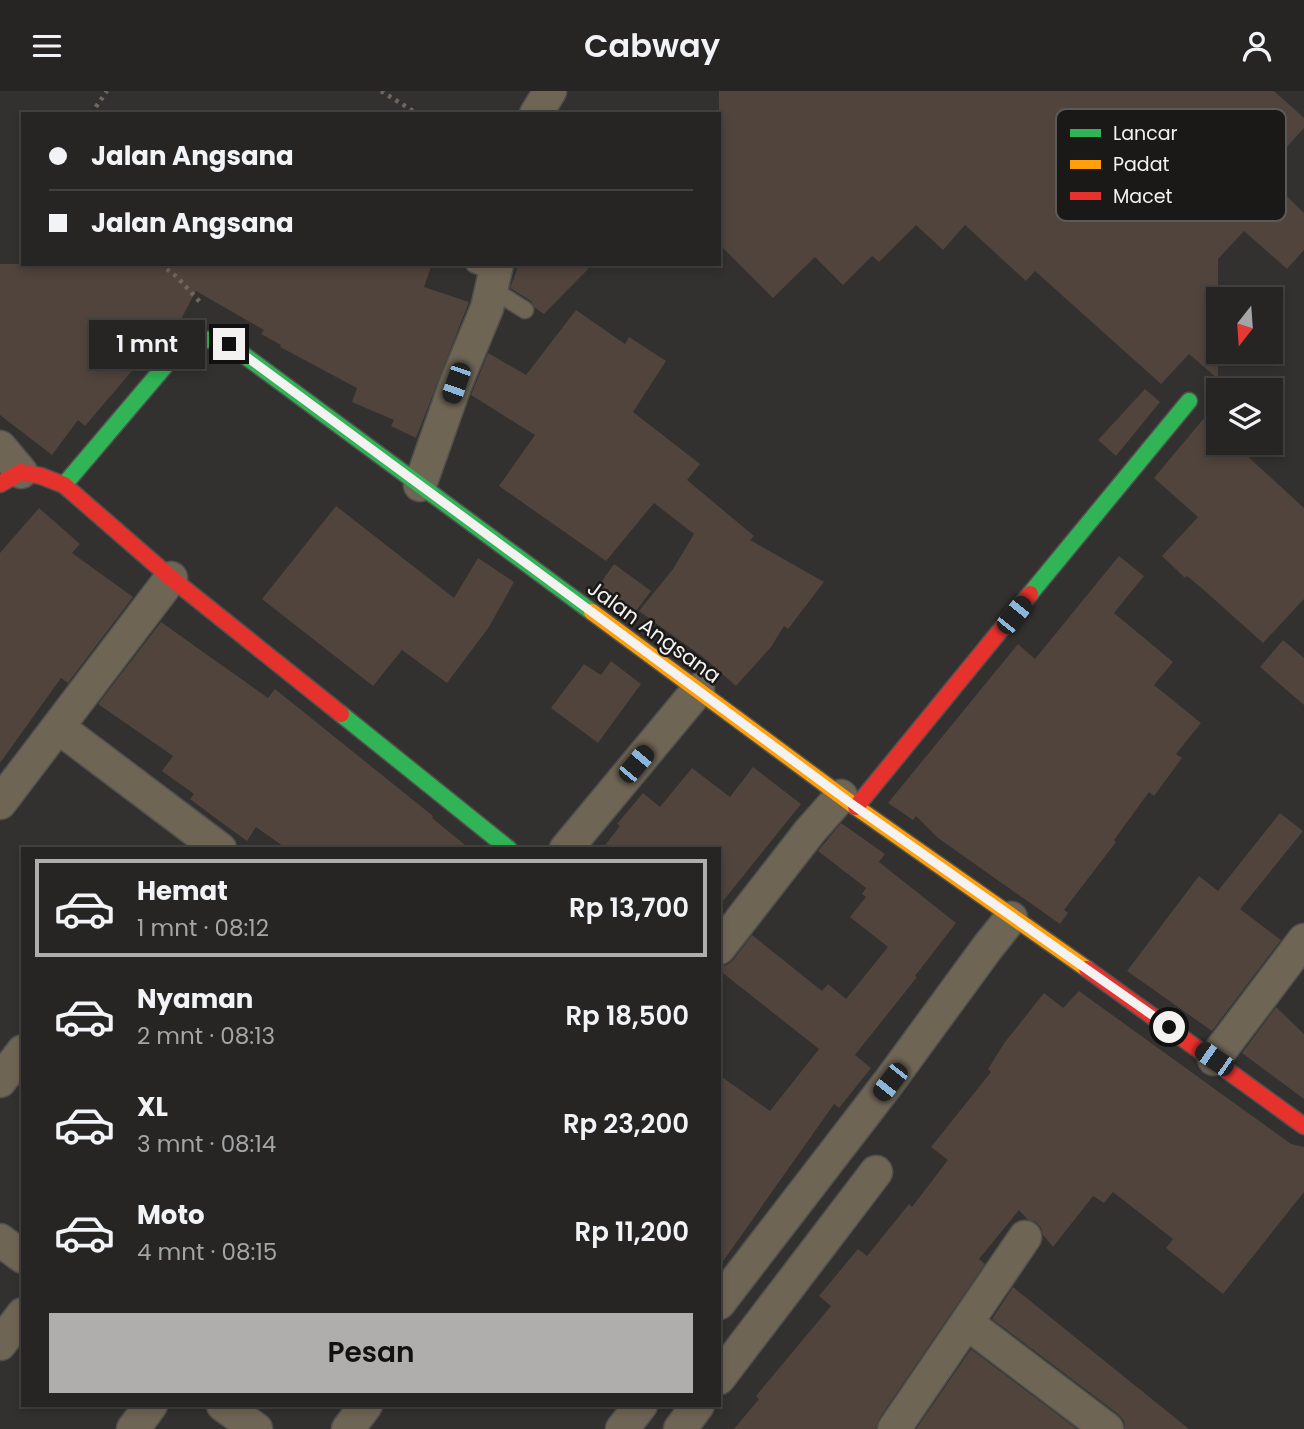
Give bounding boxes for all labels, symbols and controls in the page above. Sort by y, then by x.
text: Cabway [584,23,720,68]
icon: menu [28,27,66,65]
icon: person [1238,27,1276,65]
legend [1056,109,1286,221]
text: Lancar [1113,120,1178,147]
text: Jalan Angsana [91,138,294,174]
text: Padat [1113,151,1170,178]
text: Macet [1113,183,1173,210]
text: Jalan Angsana [91,205,294,241]
north arrow [1206,287,1283,364]
map controls [1206,287,1283,455]
callout: 1 mnt [89,320,204,369]
text: 1 mnt [116,328,178,360]
route end [213,328,245,360]
car [440,360,473,406]
button: layers [1206,378,1283,455]
street label: Jalan Angsana [582,573,727,690]
car [993,592,1036,638]
car [615,741,658,787]
text: Hemat [137,873,228,909]
icon: car [53,877,116,940]
text: Rp 13,700 [569,890,689,926]
text: 1 mnt · 08:12 [137,912,269,944]
text: Nyaman [137,981,253,1017]
icon: car [53,985,116,1048]
text: Rp 18,500 [565,998,689,1034]
route start [1153,1011,1185,1043]
text: 2 mnt · 08:13 [137,1020,275,1052]
car [1191,1038,1238,1080]
car [869,1059,912,1105]
text: XL [137,1089,168,1125]
icon: car [53,1093,116,1156]
text: Rp 23,200 [563,1106,689,1142]
text: 3 mnt · 08:14 [137,1128,276,1160]
text: Moto [137,1197,205,1233]
icon: car [53,1201,116,1264]
text: Rp 11,200 [575,1214,689,1250]
text: 4 mnt · 08:15 [137,1236,277,1268]
button: Pesan [49,1313,693,1393]

